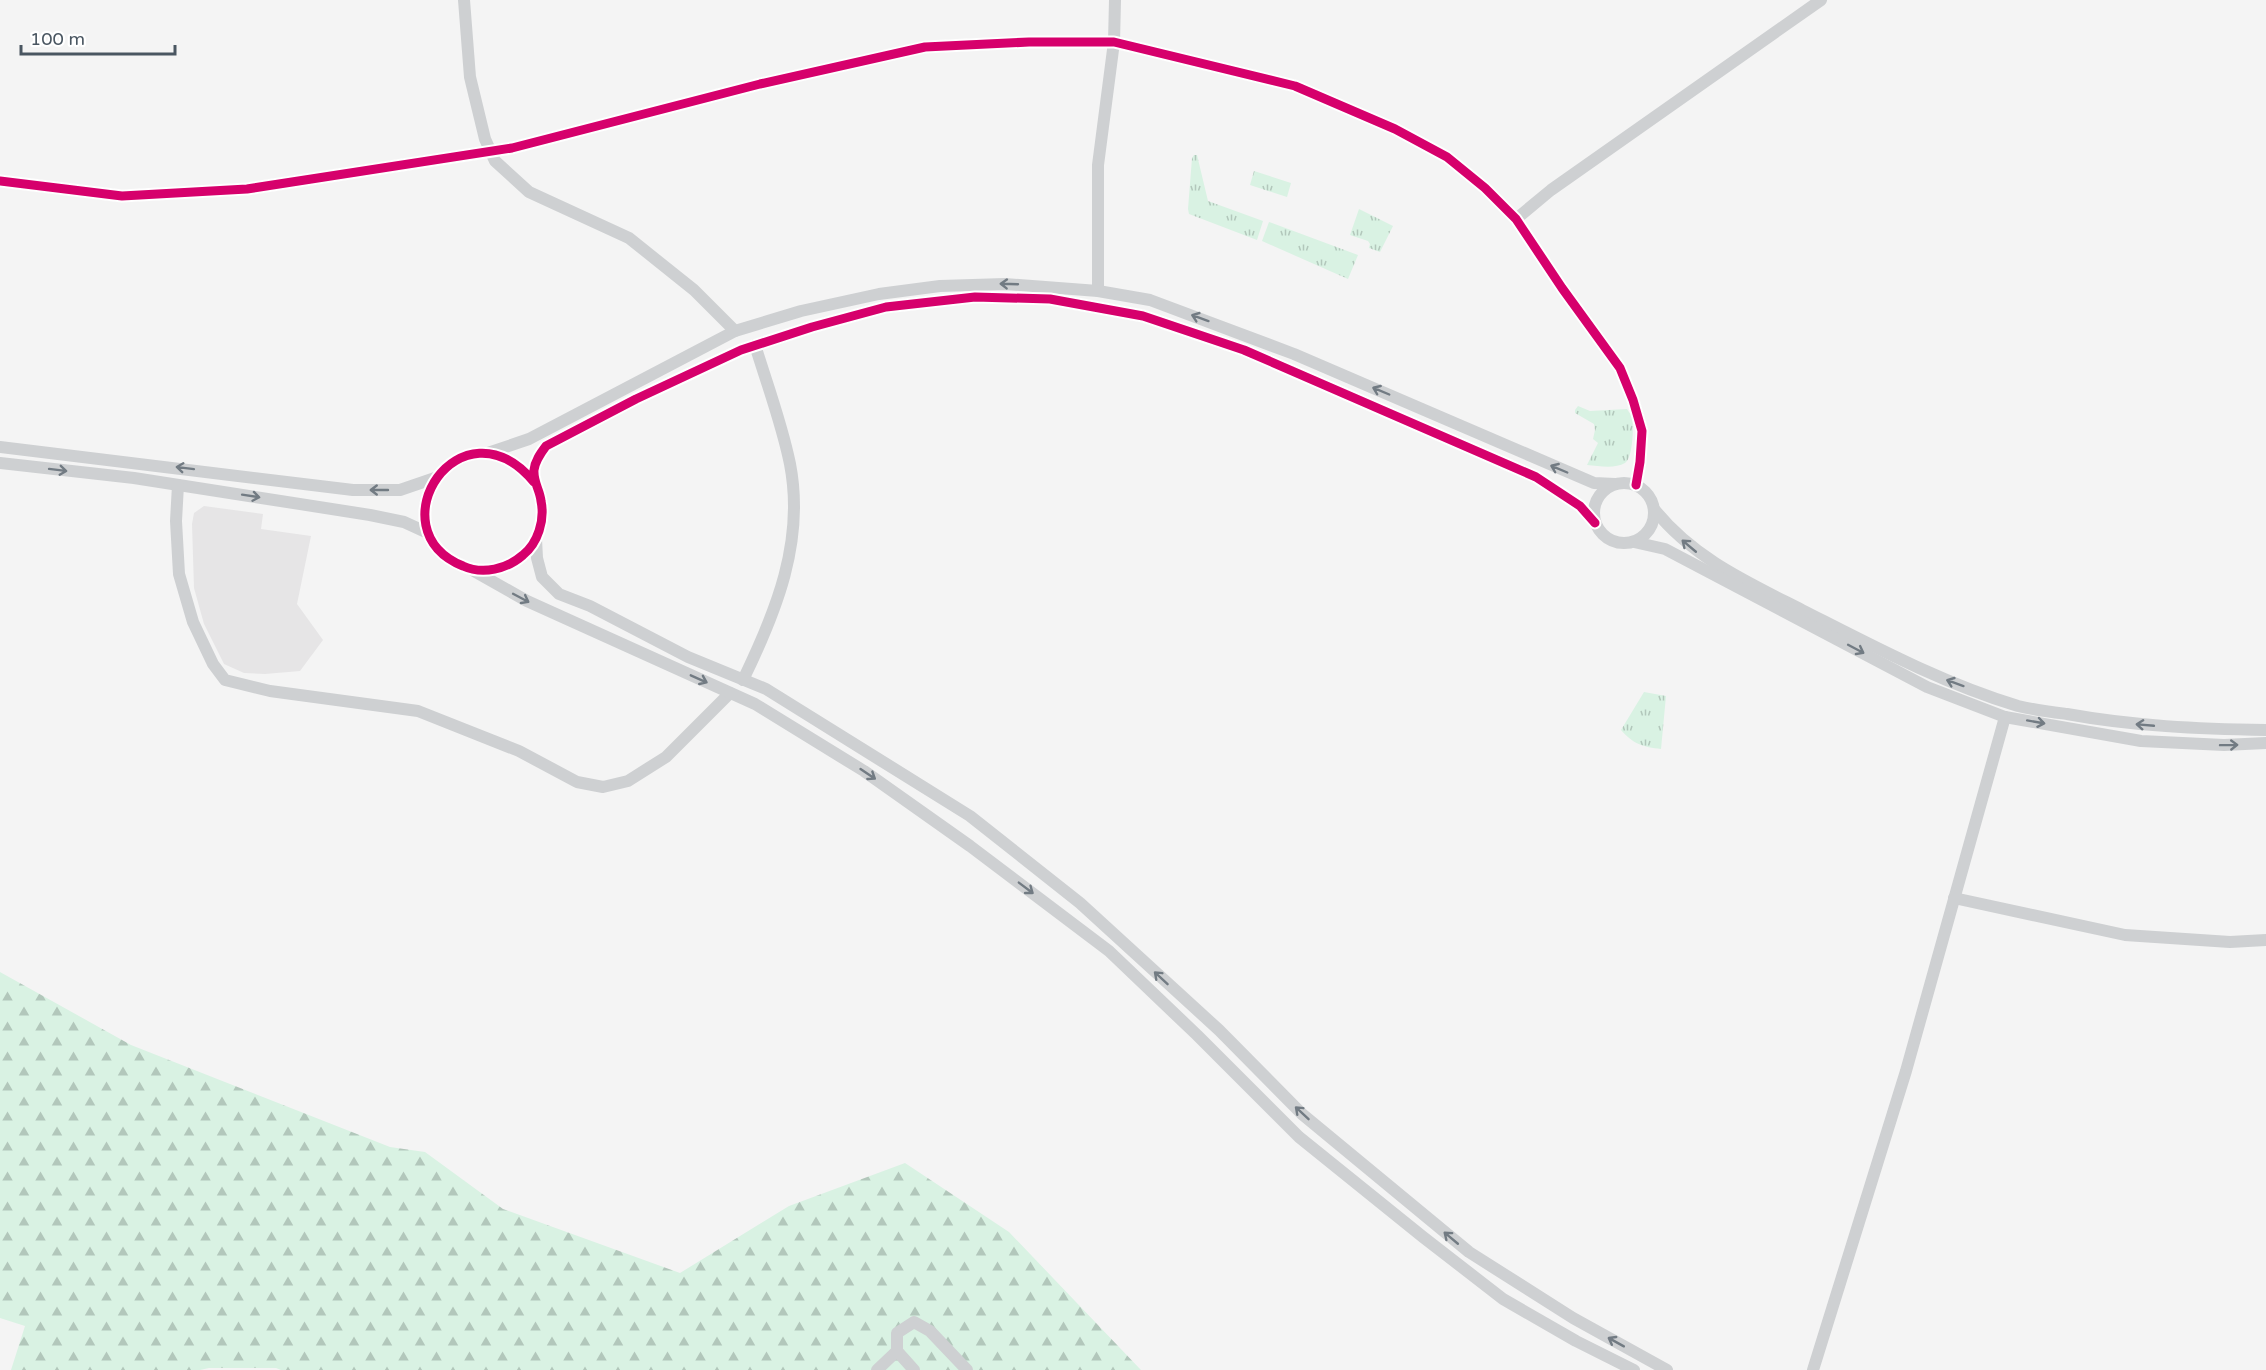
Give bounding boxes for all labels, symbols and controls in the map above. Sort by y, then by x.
scale bar [21,18,176,56]
text: 100 m [30,28,85,50]
one-way arrow [999,279,1019,290]
one-way arrow [1191,312,1210,323]
one-way arrow [1372,385,1390,396]
one-way arrow [176,463,196,474]
one-way arrow [1551,463,1569,474]
one-way arrow [48,464,68,475]
one-way arrow [369,484,389,496]
one-way arrow [241,491,261,502]
one-way arrow [1681,539,1697,552]
one-way arrow [512,592,529,604]
one-way arrow [1847,644,1865,656]
one-way arrow [689,673,707,685]
one-way arrow [1946,676,1965,687]
one-way arrow [2025,717,2045,728]
one-way arrow [2135,719,2155,730]
one-way arrow [2218,739,2238,751]
one-way arrow [859,769,876,781]
one-way arrow [1018,882,1034,895]
one-way arrow [1154,970,1169,985]
one-way arrow [1294,1106,1309,1120]
one-way arrow [1443,1231,1459,1244]
one-way arrow [1608,1336,1625,1348]

